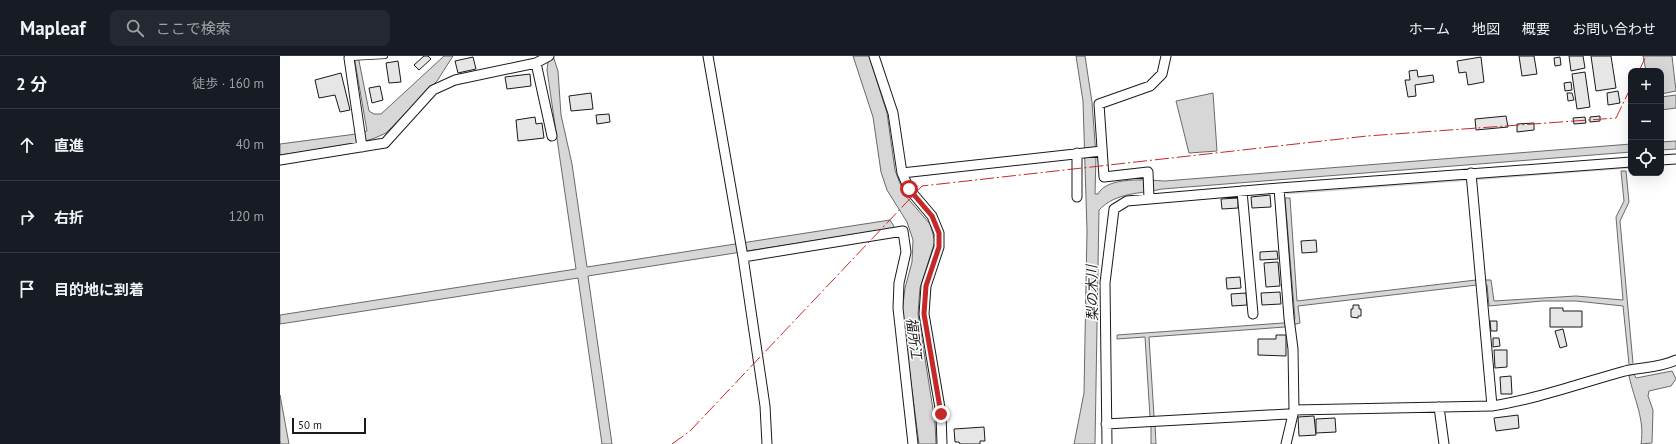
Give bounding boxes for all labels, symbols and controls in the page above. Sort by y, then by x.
search box [110,10,390,46]
text: Mapleaf [20,16,86,40]
icon: search [124,17,146,39]
text: ここで検索 [156,19,231,38]
text: ホーム [1408,20,1450,38]
text: 地図 [1472,20,1500,38]
text: 概要 [1522,20,1550,38]
text: お問い合わせ [1572,20,1656,38]
map controls [1628,68,1664,176]
button: + [1628,68,1664,104]
text: 2 分 [16,73,47,95]
text: 徒歩 · 160 m [192,75,264,92]
button: − [1628,104,1664,140]
icon: ahead [16,134,38,156]
text: 直進 [54,136,84,155]
text: 40 m [236,136,264,153]
button: locate [1628,140,1664,176]
route start [900,180,918,198]
icon: right [16,206,38,228]
text: 右折 [54,208,84,227]
text: 120 m [229,208,264,225]
water label: 梨の木川 [1082,263,1101,321]
icon: arrive [16,278,38,300]
text: 目的地に到着 [54,280,144,299]
water label: 福所江 [902,316,926,362]
route end [932,405,950,423]
scale bar [292,416,366,435]
text: 50 m [298,418,322,432]

